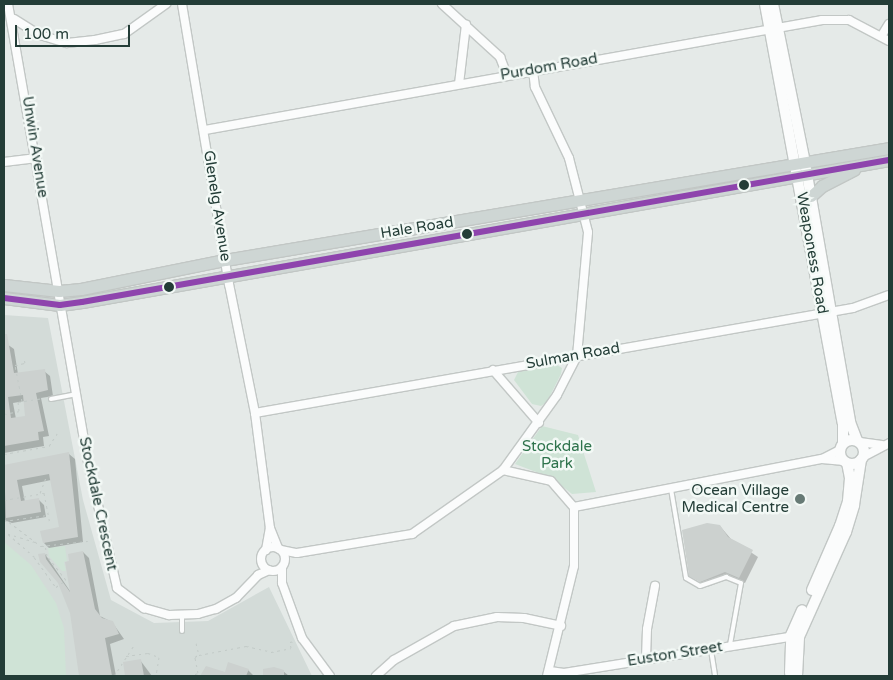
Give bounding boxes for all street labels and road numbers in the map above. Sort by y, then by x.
street label: Purdom Road [499,50,599,84]
street label: Unwin Avenue [18,95,52,199]
street label: Glenelg Avenue [199,149,235,263]
street label: Weaponess Road [792,191,832,315]
street label: Hale Road [379,213,455,243]
street label: Sulman Road [525,339,621,373]
street label: Stockdale Crescent [75,435,121,573]
street label: Euston Street [626,638,724,670]

